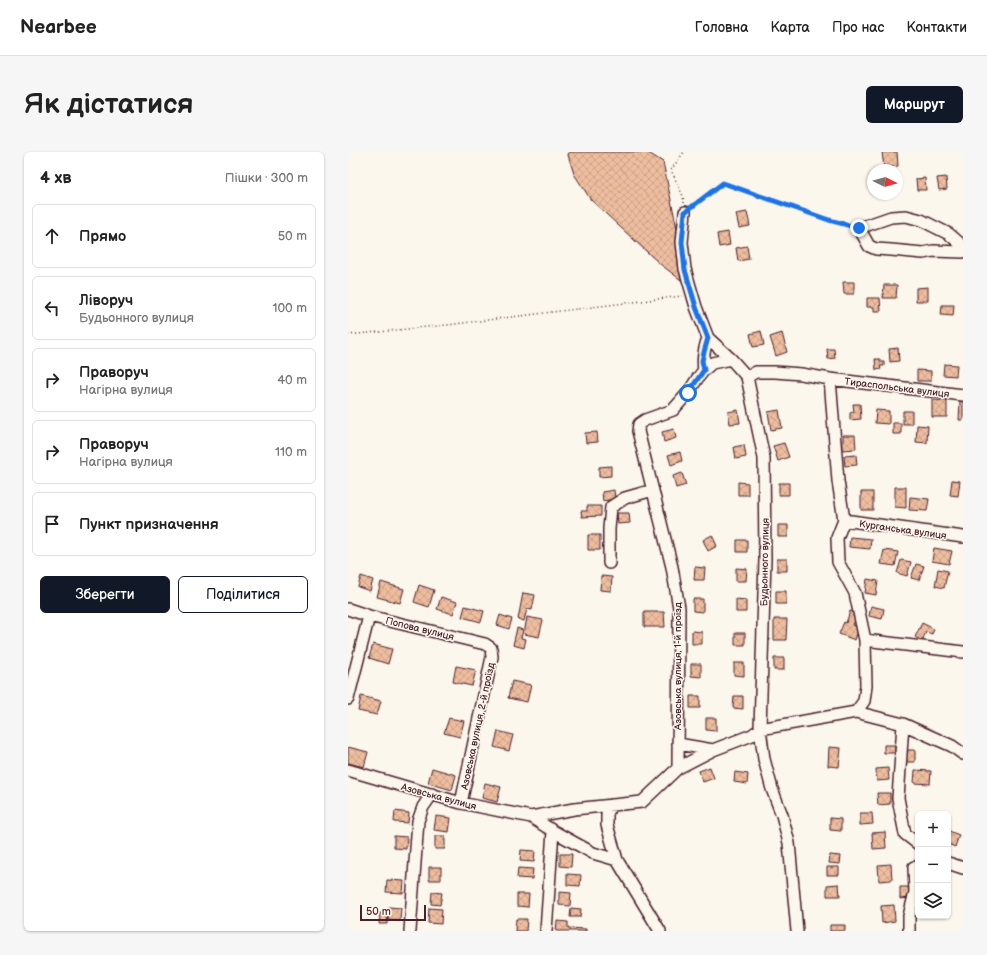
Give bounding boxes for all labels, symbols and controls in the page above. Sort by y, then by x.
text: Nearbee [20,16,97,39]
text: Головна [695,19,748,36]
text: Карта [770,19,810,36]
text: Про нас [832,19,884,36]
text: Контакти [906,19,967,36]
button: Маршрут [866,86,963,123]
text: Як дістатися [24,88,193,121]
north arrow [867,164,903,200]
text: 4 хв [40,168,72,188]
text: Пішки · 300 m [225,170,308,186]
route end [850,219,868,237]
icon: ahead [41,225,63,247]
text: Прямо [79,227,126,246]
text: 50 m [278,228,307,244]
text: Ліворуч [79,291,133,310]
icon: left [41,297,63,319]
text: 100 m [272,300,307,316]
text: Будьонного вулиця [79,310,194,326]
text: Праворуч [79,363,149,382]
icon: right [41,369,63,391]
text: 40 m [277,372,307,388]
street label: Тираспольська вулиця [844,376,950,400]
text: Нагірна вулиця [79,382,173,398]
route start [679,384,697,402]
text: Праворуч [79,435,149,454]
icon: right [41,441,63,463]
text: 110 m [275,444,307,460]
text: Нагірна вулиця [79,454,173,470]
icon: arrive [41,513,63,535]
text: Пункт призначення [79,515,219,534]
street label: Будьонного вулиця [758,517,772,606]
street label: Курганська вулиця [858,518,948,542]
button: Зберегти [40,576,170,613]
button: Поділитися [178,576,308,613]
street label: Азовська вулиця, 1-й проїзд [672,602,684,731]
street label: Попова вулиця [384,615,456,643]
street label: Азовська вулиця, 2-й проїзд [458,661,497,792]
street label: Азовська вулиця [399,781,478,813]
map controls [915,811,951,919]
button: + [915,811,951,847]
button: − [915,847,951,883]
button: layers [915,883,951,919]
scale bar [360,903,426,922]
text: 50 m [366,905,391,918]

